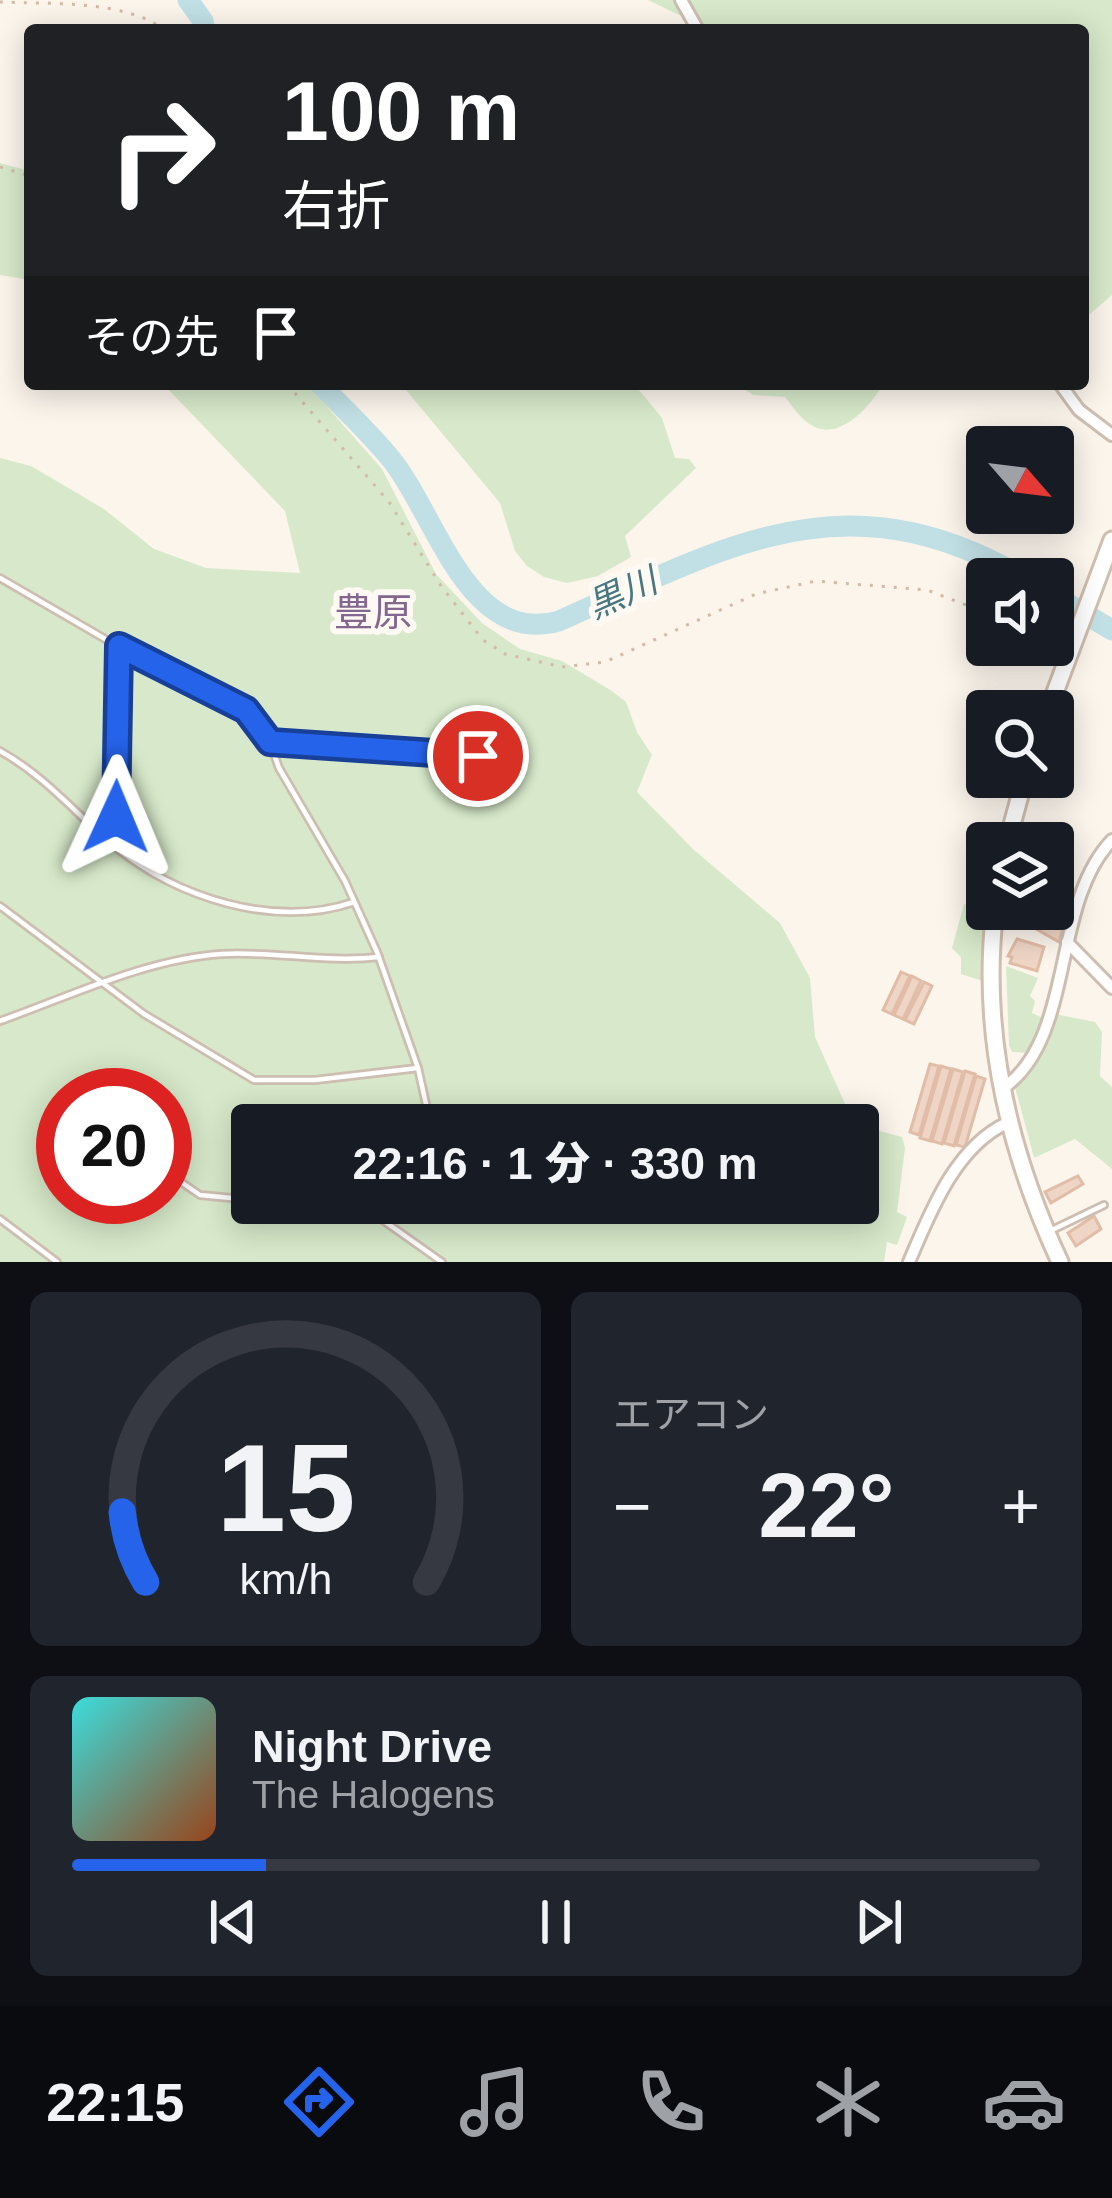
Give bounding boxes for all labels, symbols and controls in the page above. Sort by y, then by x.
text: 100 m [282,64,520,158]
icon: right [84,72,240,228]
text: 右折 [282,176,390,236]
icon: arrive [243,300,309,366]
text: その先 [84,312,219,363]
north arrow [966,426,1074,534]
map controls [966,426,1074,930]
water label: 黒川 [581,558,667,626]
button: sound [966,558,1074,666]
district label: 豊原 [334,591,412,634]
button: search [966,690,1074,798]
pin [427,705,529,807]
icon: arrive [445,723,511,789]
position arrow [53,754,179,880]
button: layers [966,822,1074,930]
speed limit sign: 20 [36,1068,192,1224]
text: 22:16 · 1 分 · 330 m [352,1138,758,1189]
text: エアコン [613,1393,769,1436]
text: 15 [216,1418,355,1557]
text: 22° [758,1456,895,1556]
text: − [613,1469,652,1543]
text: + [1001,1469,1040,1543]
text: km/h [239,1555,332,1603]
text: Night Drive [252,1721,492,1772]
text: The Halogens [252,1773,495,1816]
icon: previous [200,1889,266,1955]
icon: pause [523,1889,589,1955]
icon: next [846,1889,912,1955]
icon: directions [277,2060,361,2144]
icon: music [453,2060,537,2144]
icon: phone [629,2060,713,2144]
icon: climate [806,2060,890,2144]
icon: car [982,2060,1066,2144]
text: 22:15 [46,2072,184,2132]

